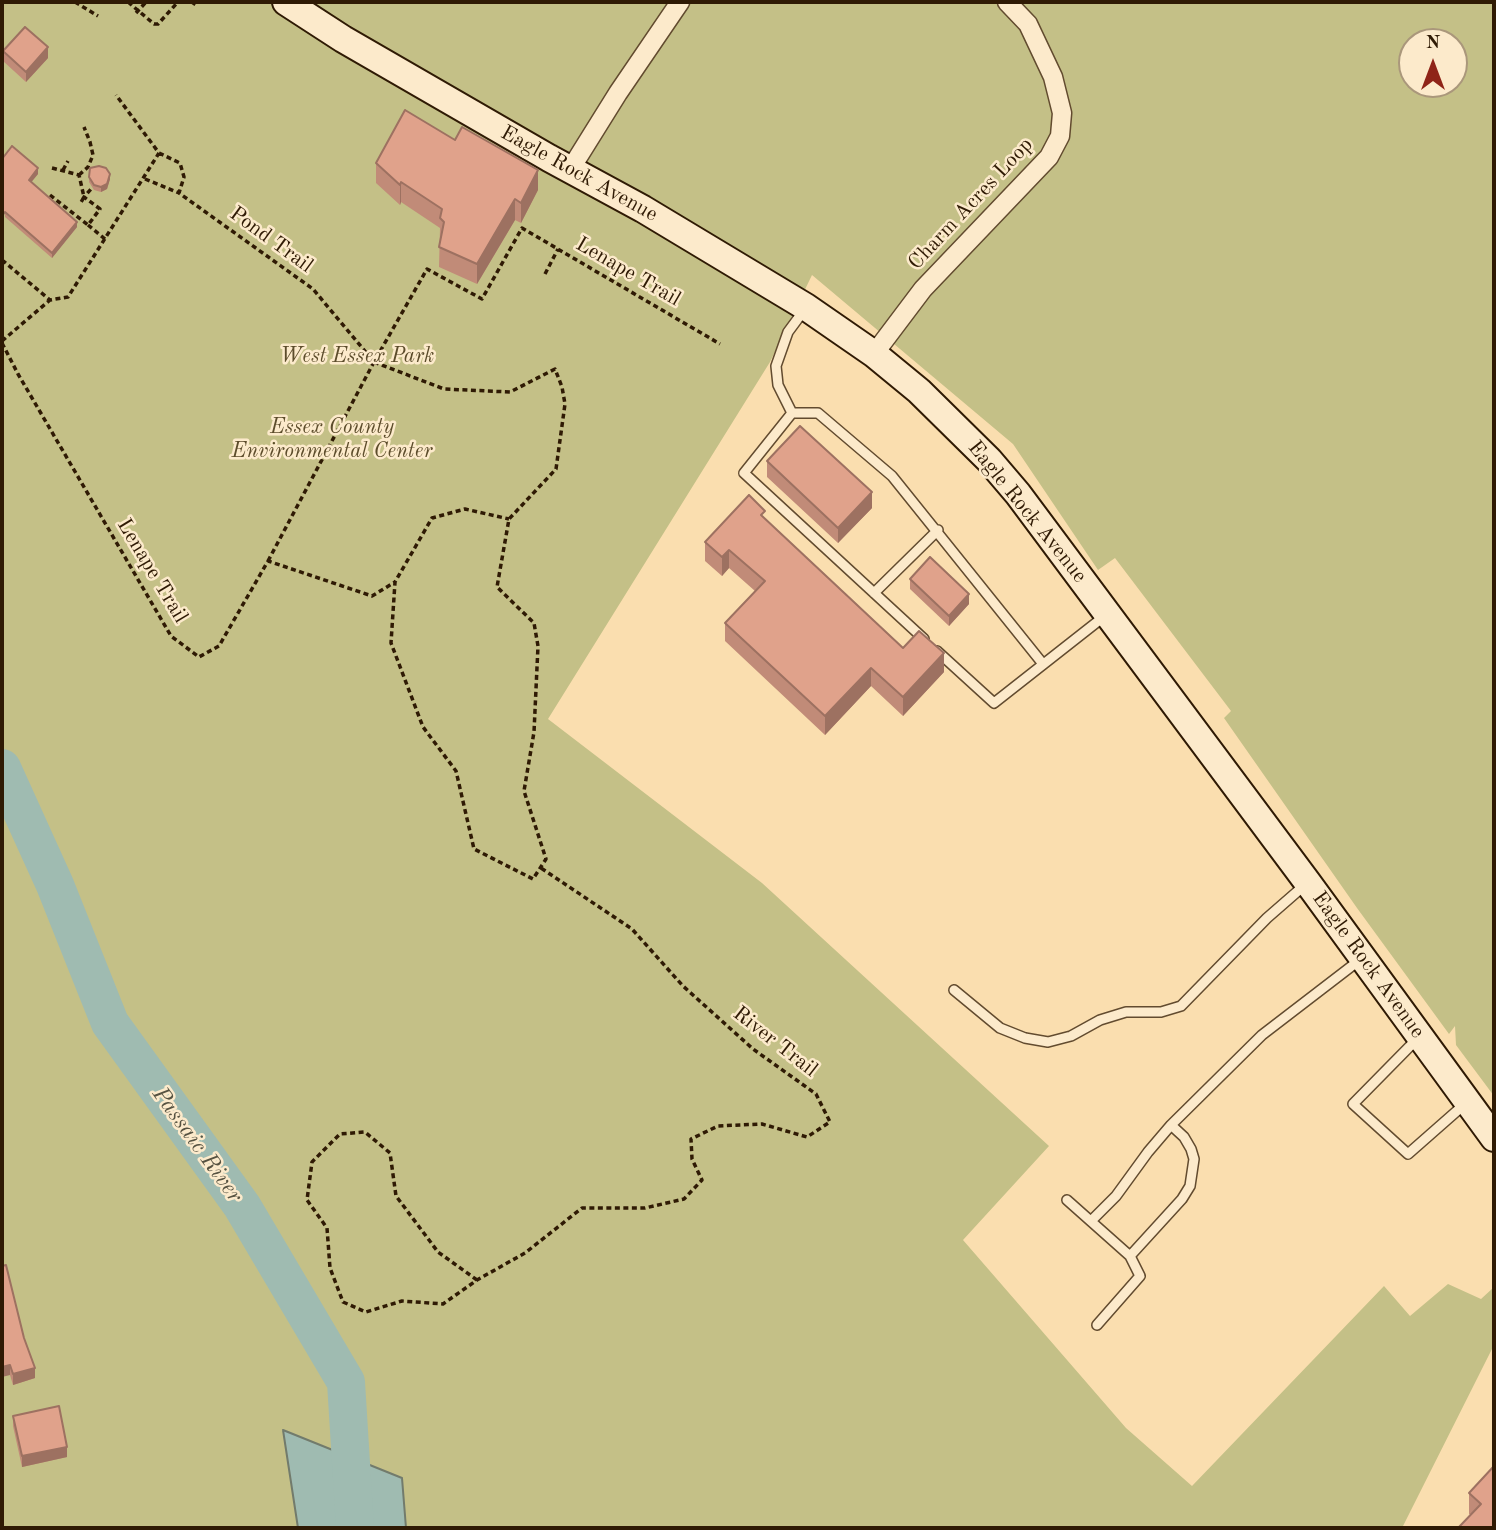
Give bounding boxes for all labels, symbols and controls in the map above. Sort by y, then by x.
north arrow [1398,28,1468,98]
text: N [1426,34,1440,53]
street label: Eagle Rock Avenue [496,120,662,228]
street label: Charm Acres Loop [903,133,1039,275]
street label: Pond Trail [224,201,318,279]
street label: Lenape Trail [571,232,685,312]
park label: West Essex Park [280,343,434,369]
park label: Essex County Environmental Center [232,414,432,464]
street label: Eagle Rock Avenue [962,436,1092,588]
street label: Lenape Trail [111,514,193,628]
street label: Eagle Rock Avenue [1306,887,1430,1043]
street label: River Trail [728,1001,822,1083]
water label: Passaic River [146,1082,248,1208]

